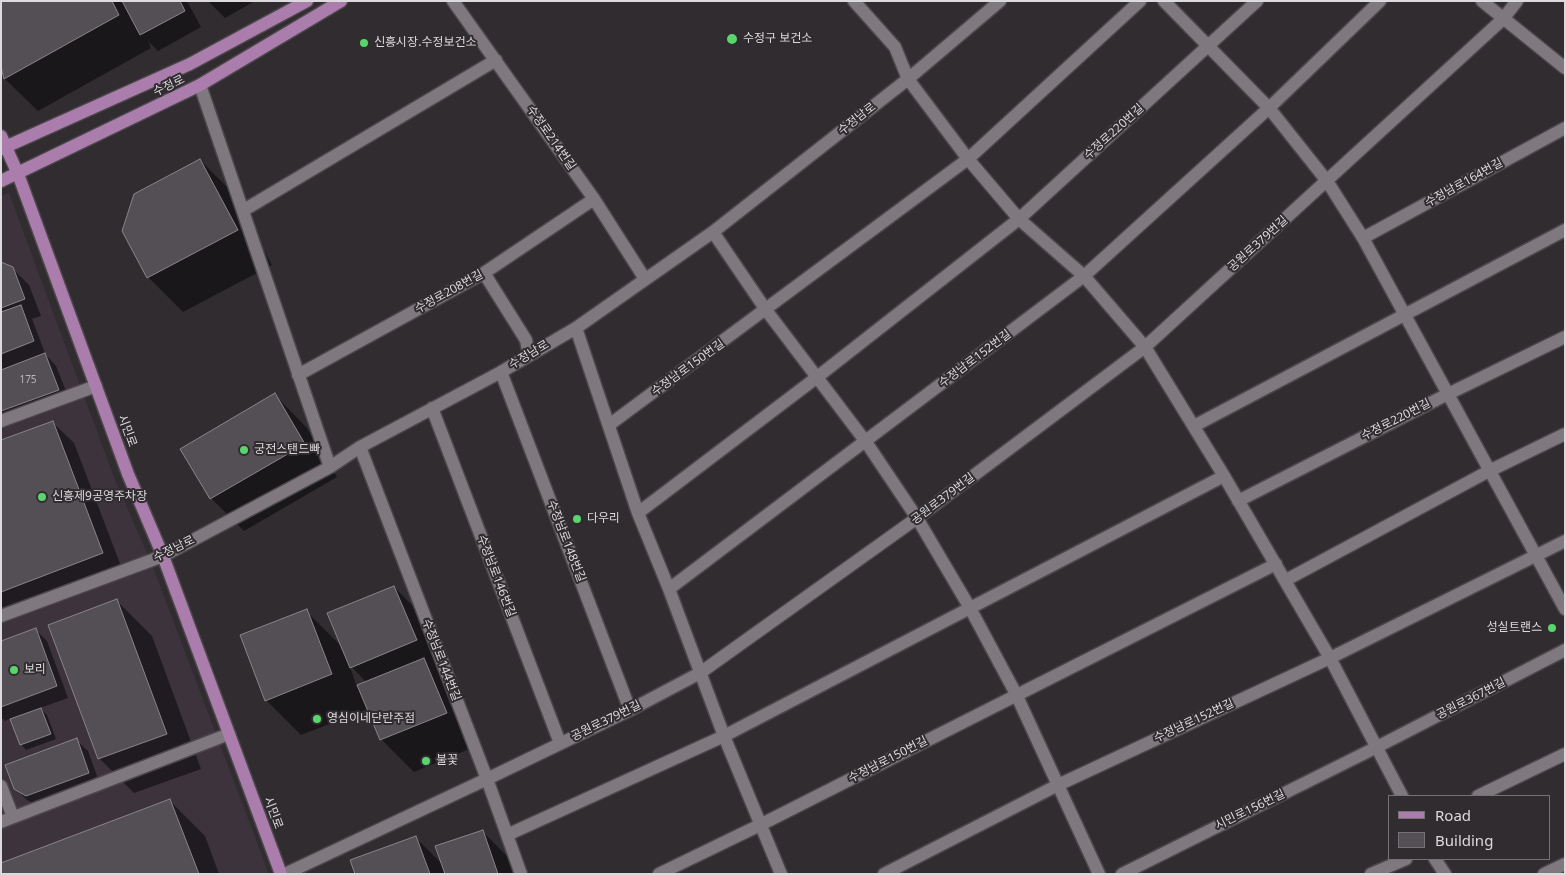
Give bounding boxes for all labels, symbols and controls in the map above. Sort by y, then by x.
marker: 수정구 보건소 [725,32,739,46]
place label: 수정구 보건소 [743,32,812,46]
place label: 신흥시장.수정보건소 [374,36,477,50]
marker: 신흥시장.수정보건소 [358,37,370,49]
street label: 수정로 [151,72,187,100]
street label: 수정남로 [835,100,879,138]
street label: 수정로220번길 [1081,101,1147,163]
street label: 수정로214번길 [523,103,579,173]
street label: 수정남로164번길 [1423,156,1505,210]
street label: 공원로379번길 [1225,213,1291,275]
street label: 수정로208번길 [412,267,486,317]
street label: 수정남로152번길 [936,327,1014,391]
street label: 수정남로 [506,337,552,373]
street label: 수정남로150번길 [649,337,727,399]
house number: 175 [19,374,37,386]
street label: 수정로220번길 [1359,396,1433,444]
street label: 시민로 [115,413,139,449]
place label: 궁전스탠드빠 [254,443,320,457]
marker: 궁전스탠드빠 [238,444,250,456]
street label: 공원로379번길 [908,470,978,528]
place label: 신흥제9공영주차장 [52,490,147,504]
marker: 신흥제9공영주차장 [36,491,48,503]
street label: 수정남로148번길 [544,498,588,584]
place label: 다우리 [587,512,620,526]
marker: 다우리 [571,513,583,525]
street label: 수정남로 [151,533,197,565]
street label: 수정남로146번길 [474,533,518,619]
street label: 수정남로144번길 [419,617,463,703]
place label: 성실트랜스 [1487,621,1542,635]
marker: 성실트랜스 [1546,622,1558,634]
place label: 보리 [24,663,46,677]
marker: 보리 [8,664,20,676]
street label: 공원로367번길 [1434,675,1508,723]
street label: 수정남로152번길 [1152,696,1236,746]
street label: 공원로379번길 [569,698,643,744]
place label: 영심이네단란주점 [327,712,415,726]
marker: 영심이네단란주점 [311,713,323,725]
street label: 수정남로150번길 [846,734,930,786]
place label: 불꽃 [436,754,458,768]
marker: 불꽃 [420,755,432,767]
street label: 시민로156번길 [1213,787,1287,833]
street label: 시민로 [261,795,285,831]
legend [1388,795,1551,860]
text: Road [1435,805,1471,825]
text: Building [1435,830,1493,850]

